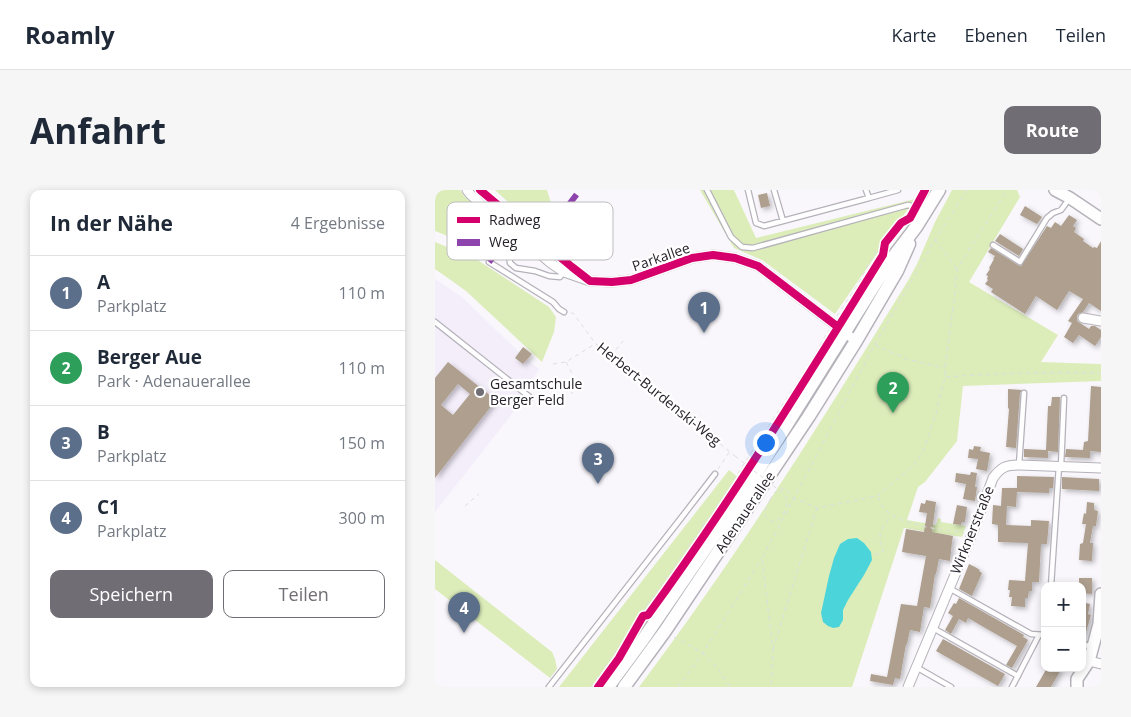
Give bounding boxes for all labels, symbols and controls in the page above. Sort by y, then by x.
text: Roamly [25,18,115,51]
text: Karte [892,23,936,47]
text: Ebenen [964,23,1028,47]
text: Teilen [1056,23,1106,47]
button: Route [1004,106,1101,154]
text: Anfahrt [30,107,166,154]
legend [447,202,613,260]
text: In der Nähe [50,209,173,237]
text: Radweg [489,210,541,229]
text: 4 Ergebnisse [291,212,385,234]
text: Weg [489,232,518,251]
street label: Parkallee [629,238,692,275]
text: A [97,269,110,295]
text: 1 [61,282,71,304]
text: 110 m [339,282,385,304]
pin: 1 [688,292,720,333]
text: Parkplatz [97,295,166,317]
street label: Herbert-Burdenski-Weg [593,338,726,450]
text: Berger Aue [97,344,202,370]
text: 2 [61,357,71,379]
text: 110 m [339,357,385,379]
text: Park · Adenauerallee [97,370,251,392]
pin: 2 [877,372,909,413]
place label: Gesamtschule Berger Feld [490,374,583,409]
marker: Gesamtschule Berger Feld [474,386,486,398]
text: B [97,419,110,445]
your location [753,430,779,456]
text: 3 [61,432,71,454]
text: 150 m [339,432,385,454]
pin: 3 [582,443,614,484]
text: Parkplatz [97,445,166,467]
street label: Adenauerallee [710,467,779,556]
street label: Wirknerstraße [945,483,998,577]
text: C1 [97,494,120,520]
text: 4 [61,507,71,529]
text: 300 m [339,507,385,529]
text: Parkplatz [97,520,166,542]
button: Speichern [50,570,213,618]
button: Teilen [223,570,385,618]
map controls [1041,582,1086,672]
button: + [1041,582,1086,627]
pin: 4 [448,592,480,633]
button: − [1041,627,1086,672]

